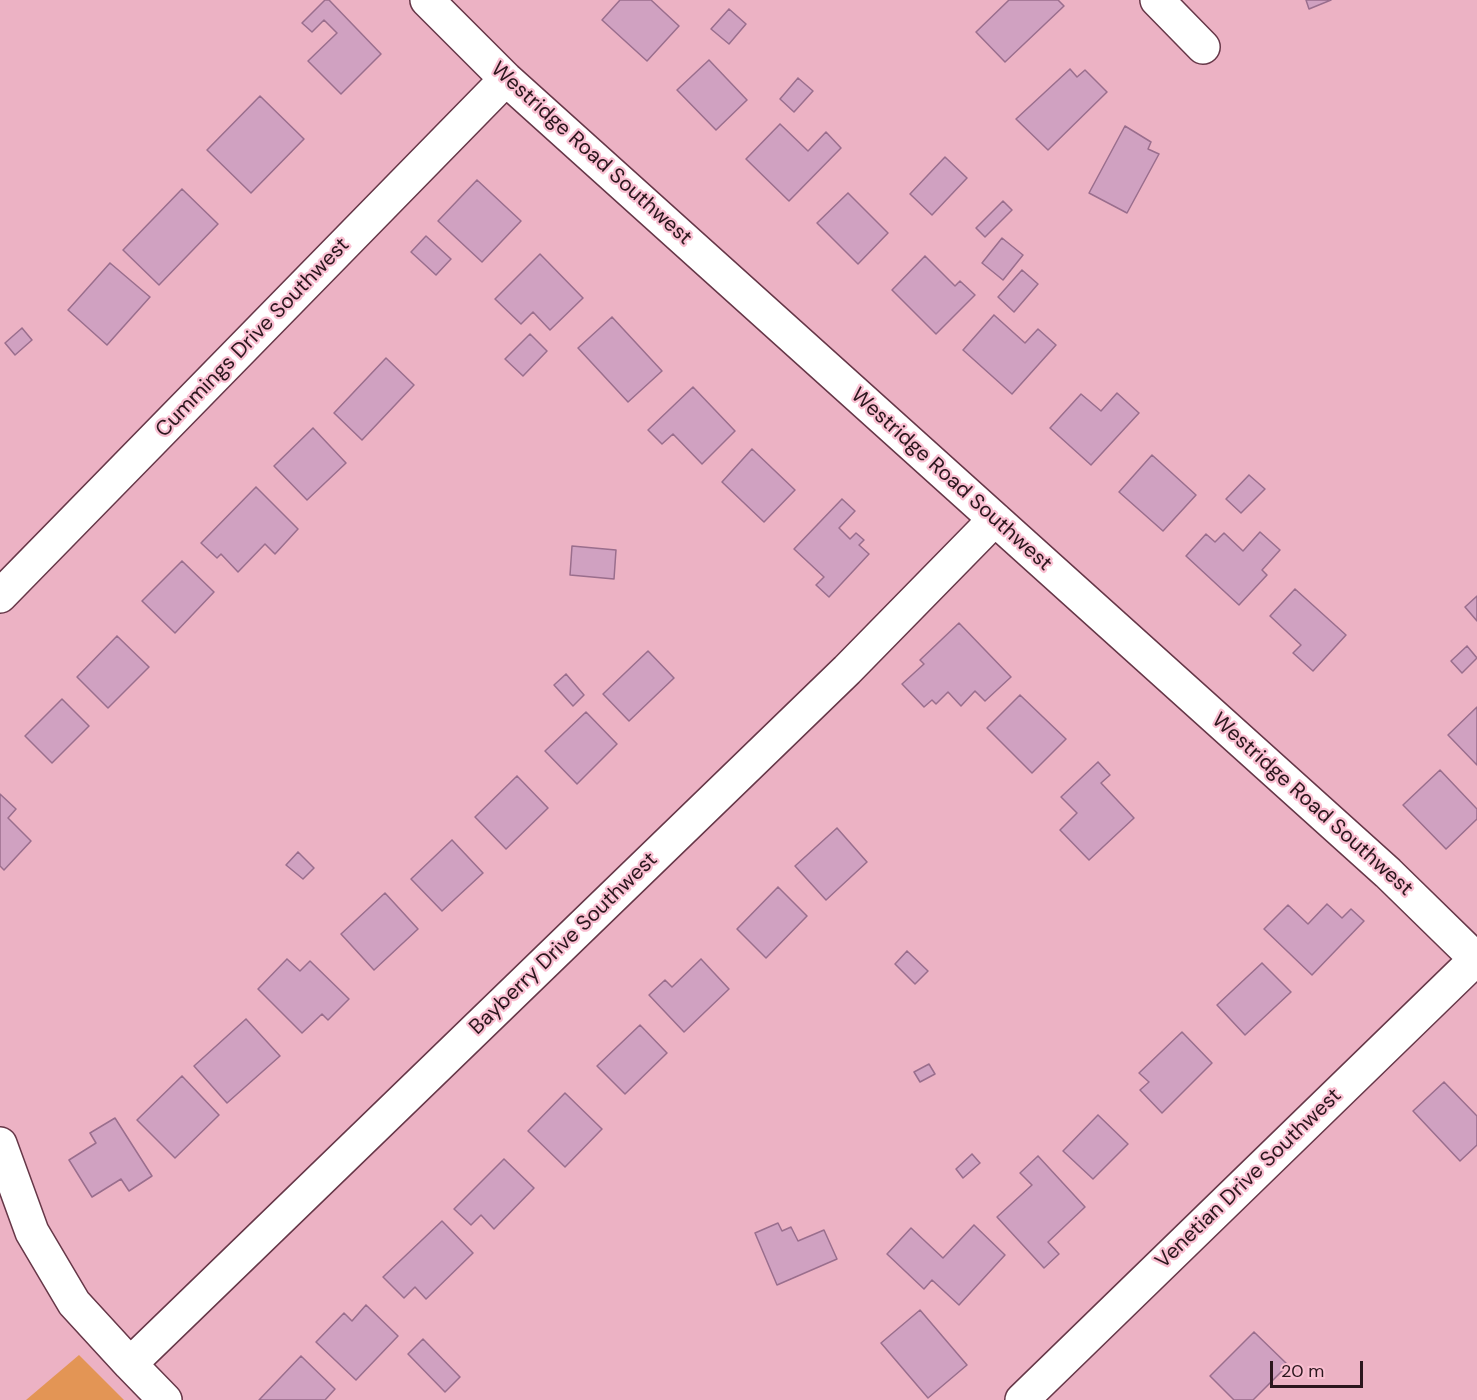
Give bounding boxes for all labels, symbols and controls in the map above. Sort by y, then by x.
street label: Westridge Road Southwest [485,57,697,251]
street label: Cummings Drive Southwest [151,233,355,443]
street label: Westridge Road Southwest [845,383,1057,577]
street label: Westridge Road Southwest [1206,708,1418,902]
street label: Bayberry Drive Southwest [465,848,663,1040]
street label: Venetian Drive Southwest [1151,1084,1347,1274]
scale bar [1273,1349,1366,1387]
text: 20 m [1281,1359,1324,1383]

